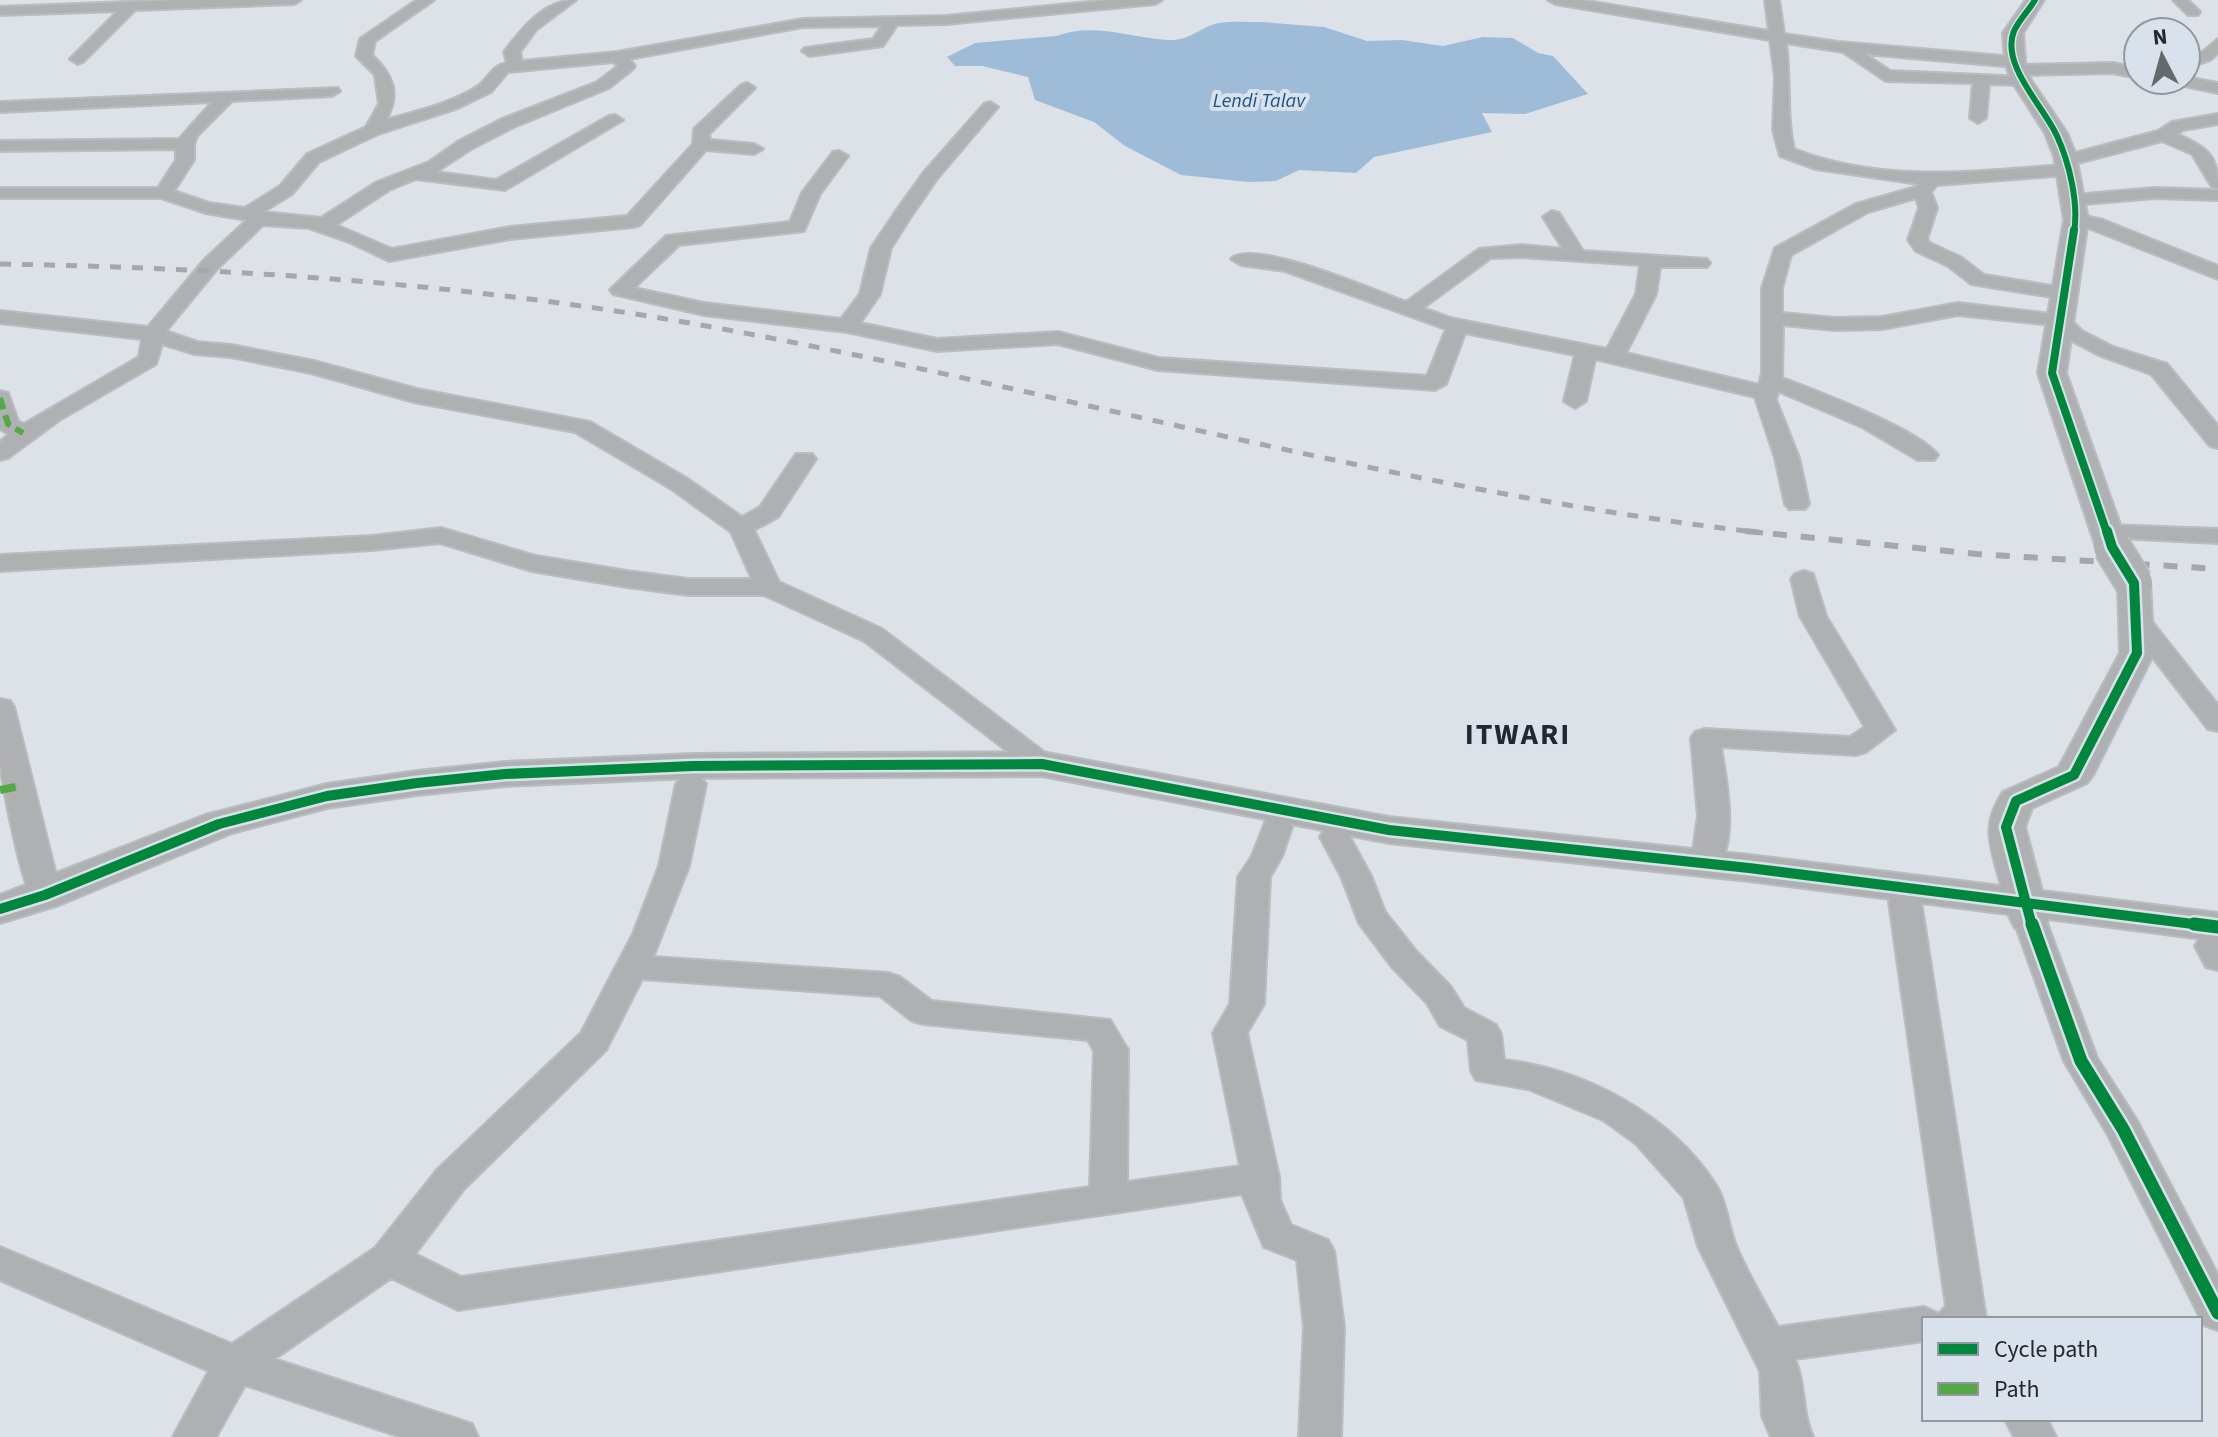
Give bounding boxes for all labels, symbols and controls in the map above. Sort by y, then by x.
north arrow [2122,16,2202,96]
text: N [2151,20,2169,54]
water label: Lendi Talav [1213,87,1306,115]
district label: ITWARI [1465,713,1571,756]
legend [1922,1317,2202,1421]
text: Cycle path [1994,1332,2098,1367]
text: Path [1994,1372,2040,1407]

